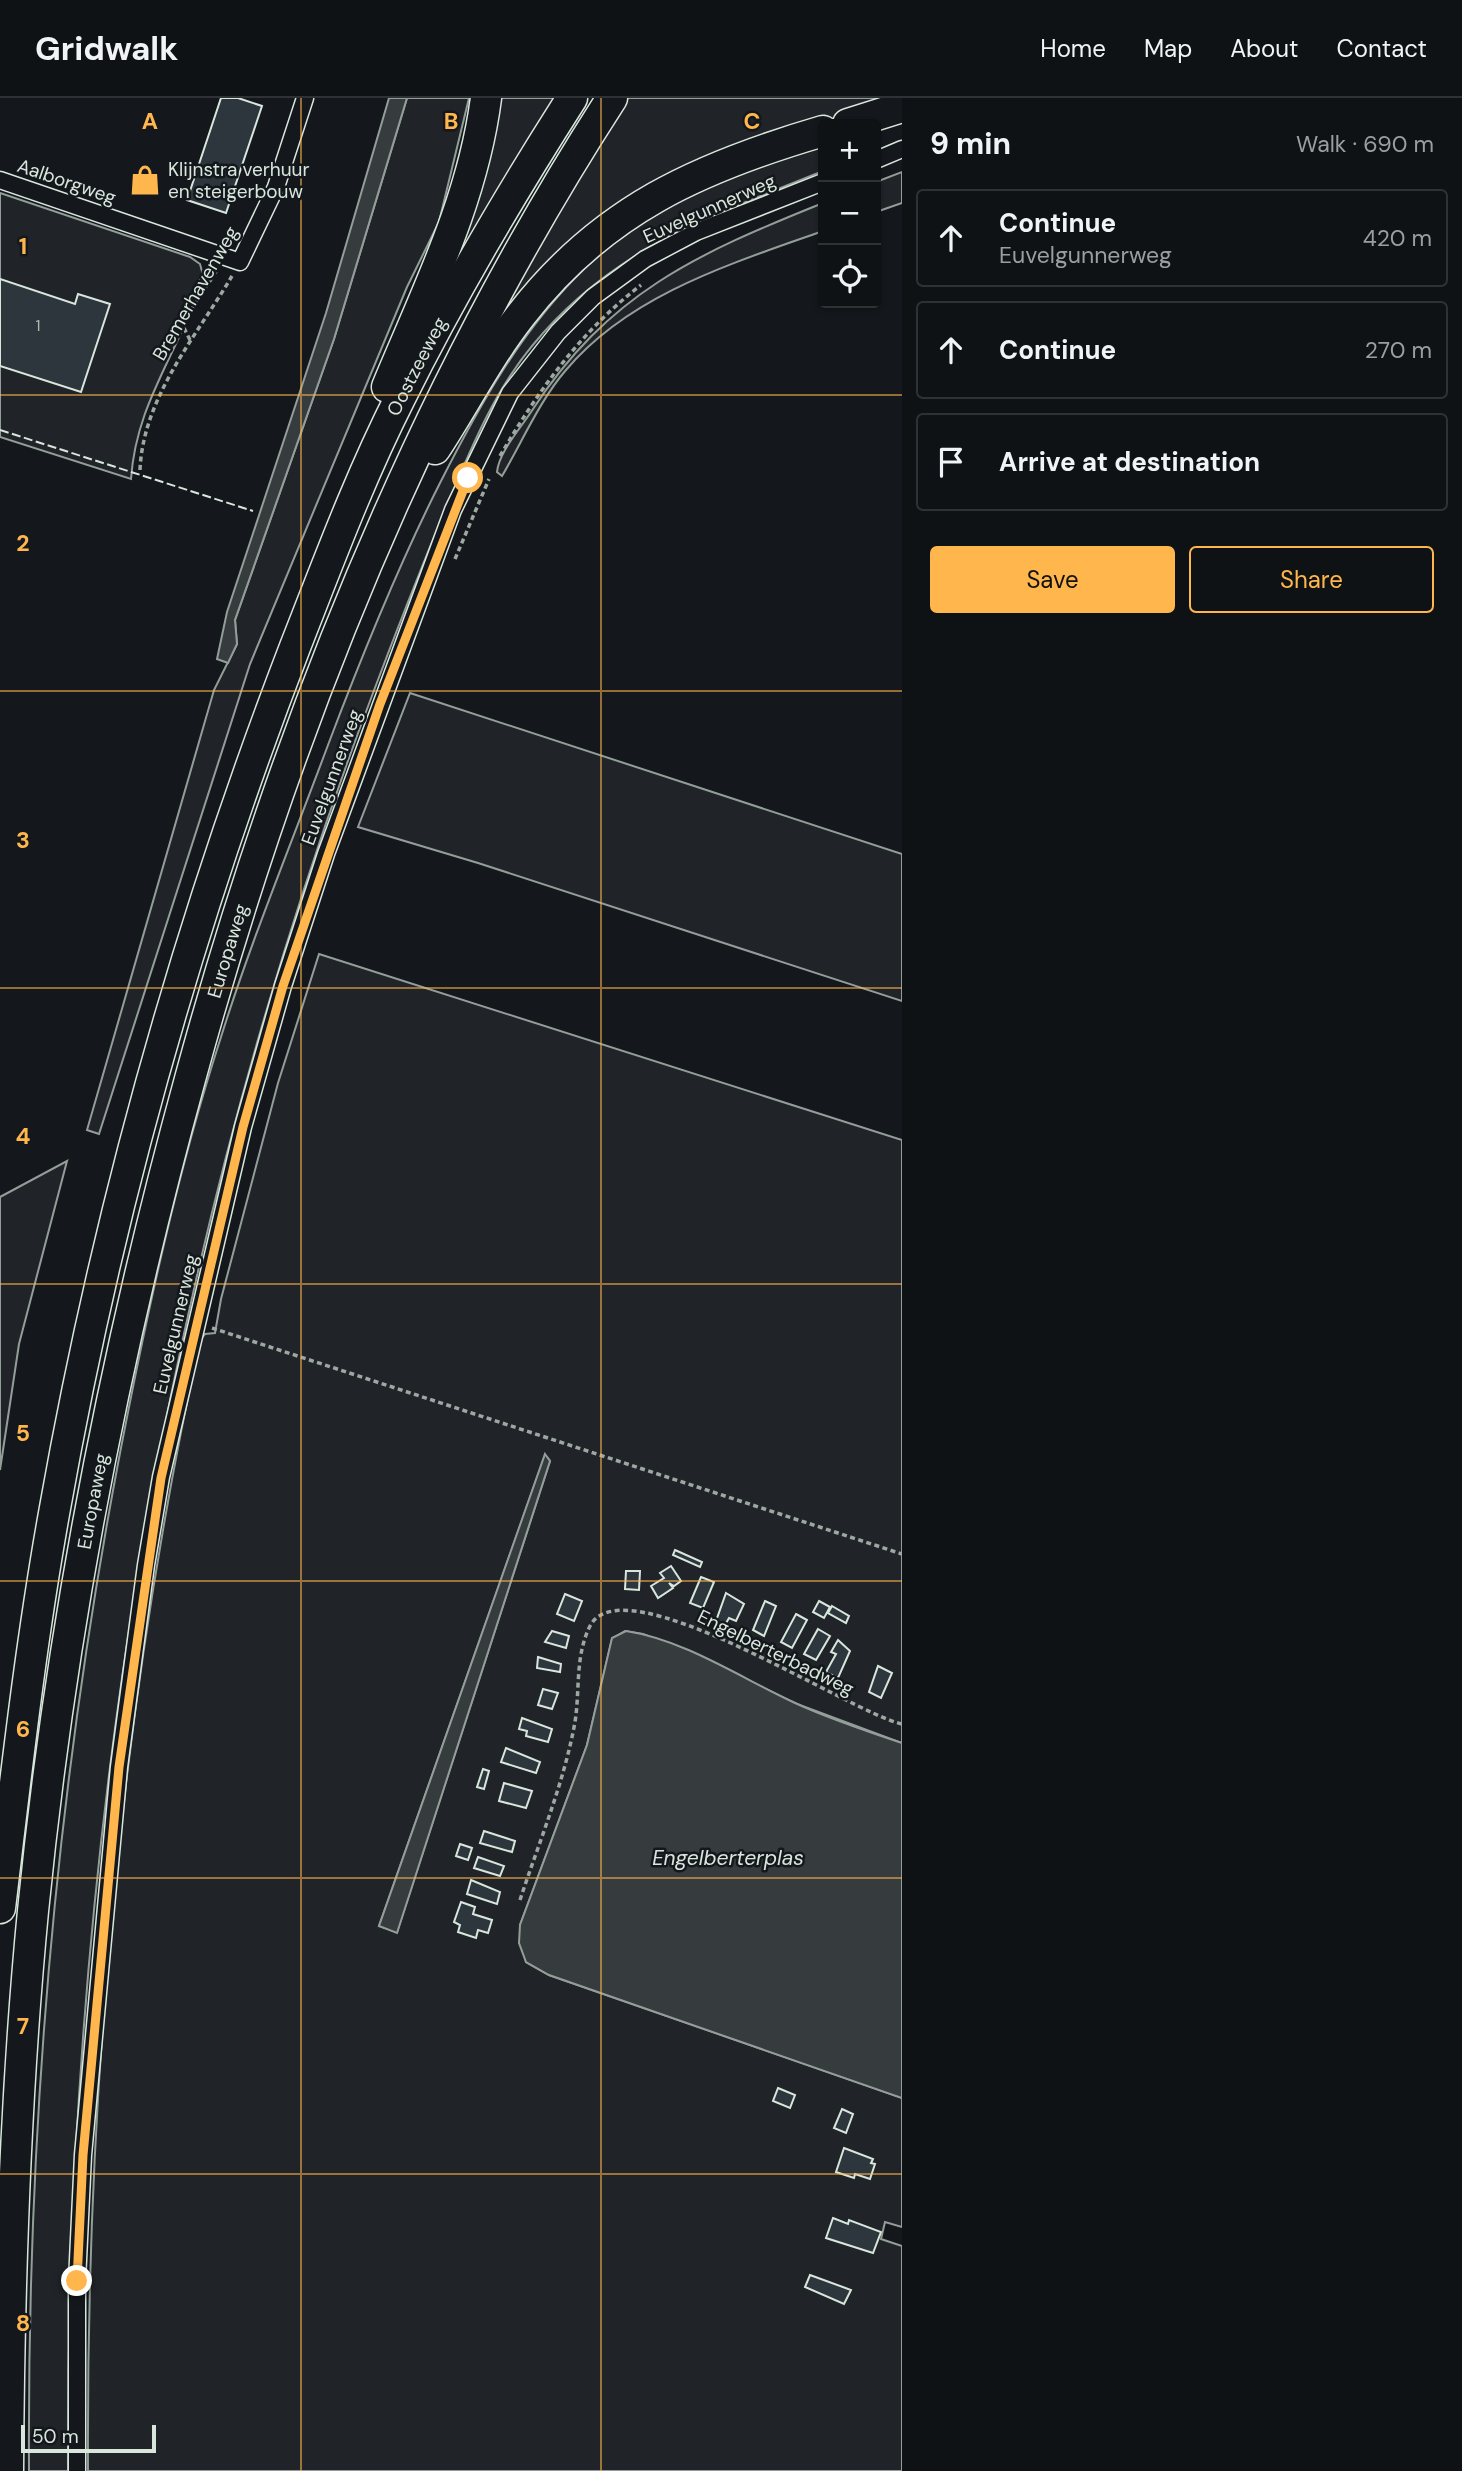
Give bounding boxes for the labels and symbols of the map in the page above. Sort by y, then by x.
text: A [142,106,158,136]
text: B [444,106,458,136]
text: C [744,106,760,136]
street label: Aalborgweg [14,153,120,210]
place label: Klijnstra verhuur en steigerbouw [168,157,310,204]
shop icon: Klijnstra verhuur en steigerbouw [128,163,162,197]
street label: Euvelgunnerweg [639,168,780,249]
street label: Bremerhavenweg [147,221,244,365]
text: 1 [19,231,27,261]
street label: Oostzeeweg [381,312,453,420]
house number: 1 [36,315,41,336]
route start [452,462,483,493]
text: 2 [16,528,30,558]
street label: Euvelgunnerweg [295,705,368,849]
text: 3 [16,825,30,855]
street label: Europaweg [202,900,254,1001]
text: 4 [16,1121,31,1151]
street label: Euvelgunnerweg [147,1251,204,1396]
text: 5 [16,1418,30,1448]
street label: Europaweg [72,1451,114,1551]
street label: Engelberterbadweg [693,1604,859,1701]
text: 6 [16,1714,30,1744]
water label: Engelberterplas [652,1844,804,1872]
text: 7 [17,2011,29,2041]
route end [61,2265,92,2296]
text: 8 [16,2308,30,2338]
scale bar [21,2422,156,2454]

